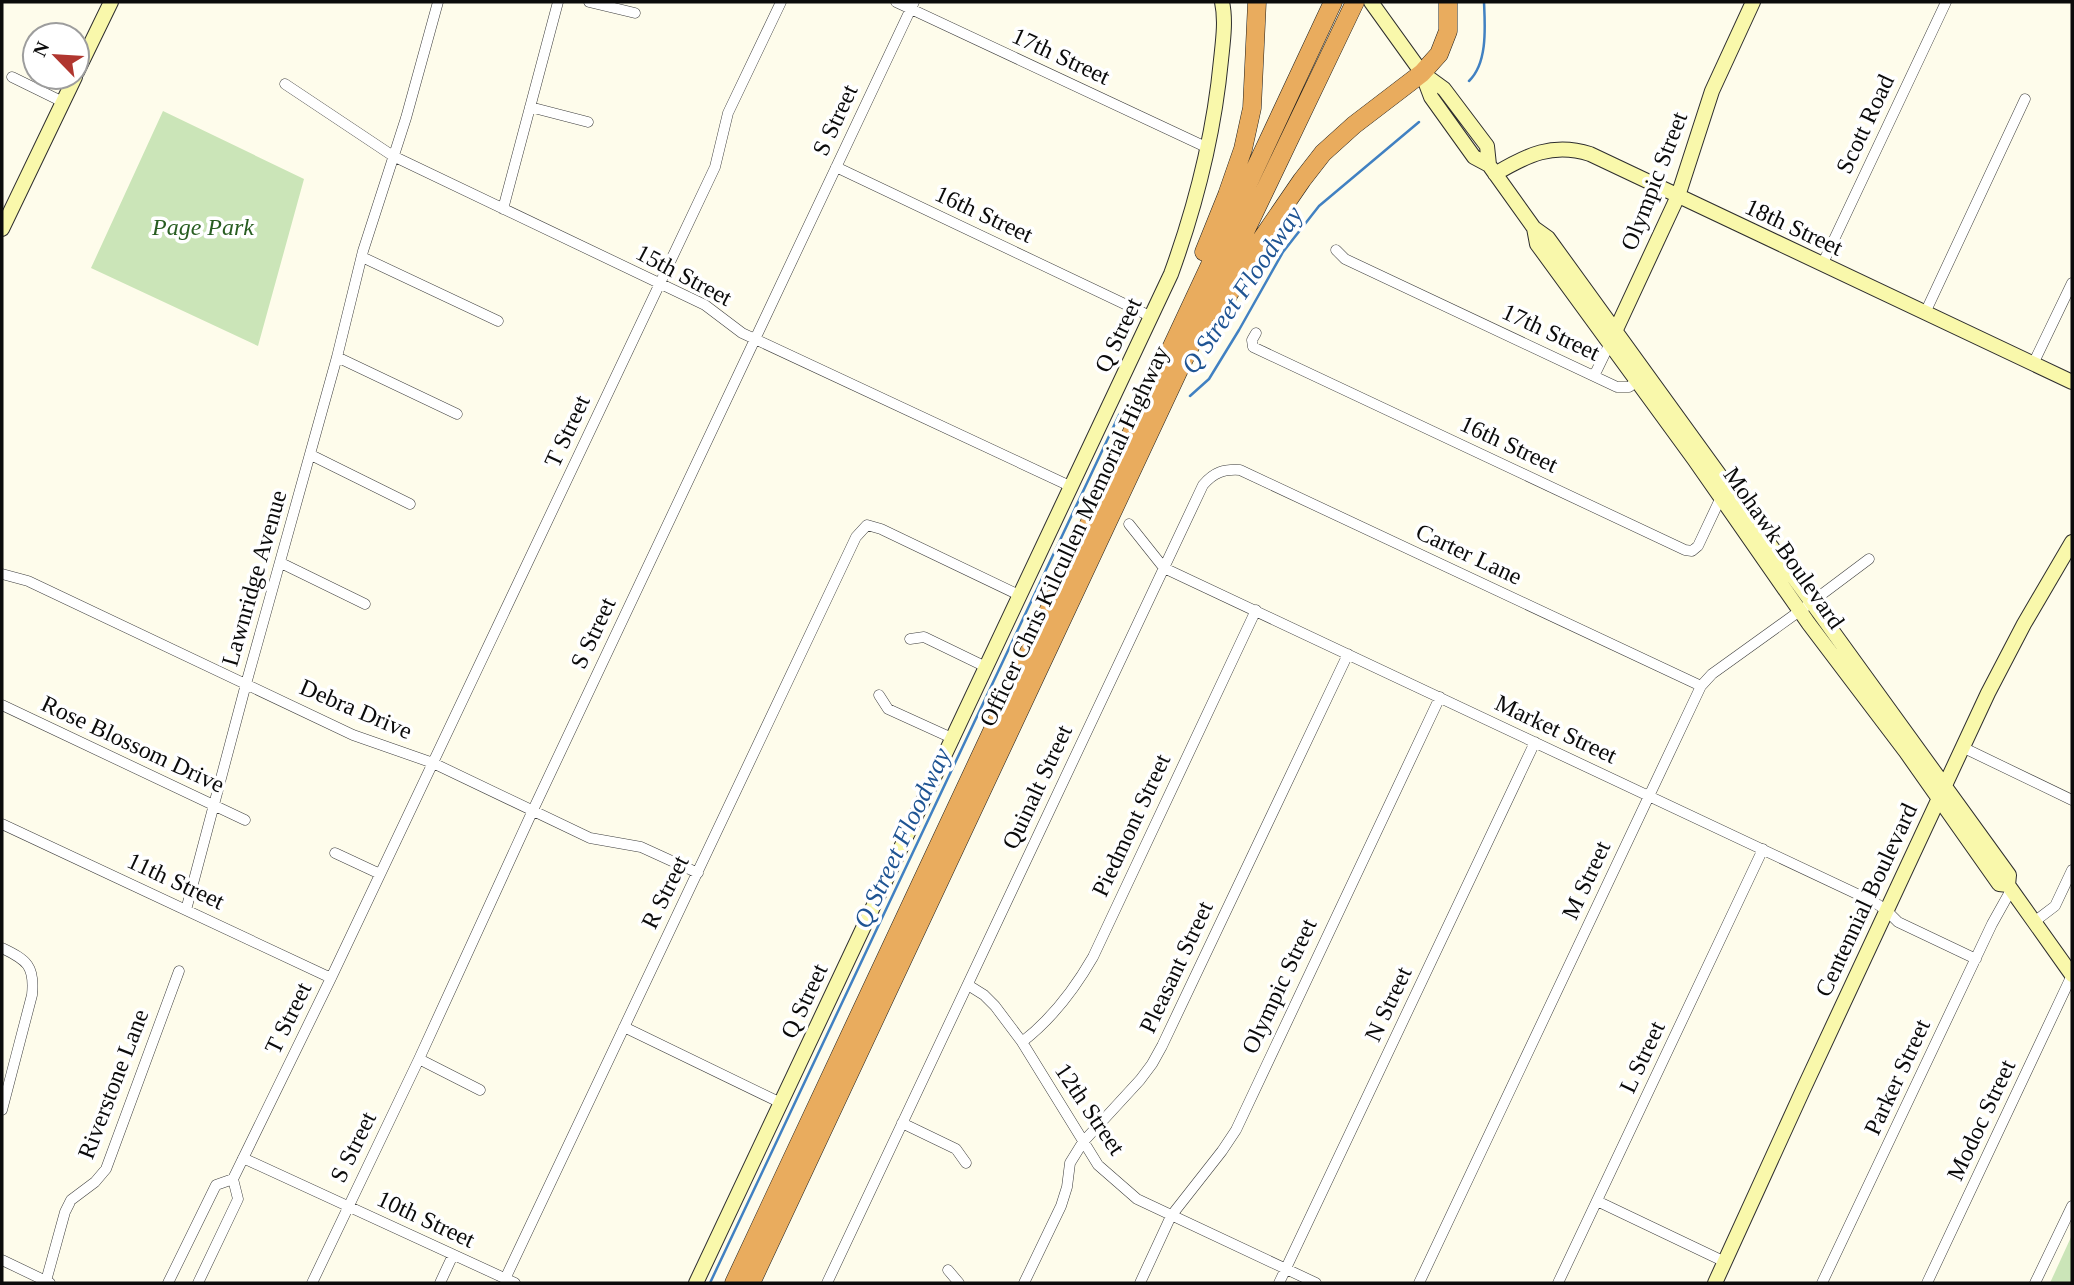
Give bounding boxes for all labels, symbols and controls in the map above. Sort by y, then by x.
north arrow [21,21,91,91]
street label: 17th Street [1008,22,1114,90]
text: N [29,38,54,60]
street label: Scott Road [1831,70,1899,178]
street label: S Street [807,80,863,160]
street label: Olympic Street [1616,108,1692,254]
street label: 16th Street [931,180,1037,248]
street label: 18th Street [1741,193,1847,261]
water label: Q Street Floodway [1175,200,1309,379]
park label: Page Park [151,214,254,240]
street label: 15th Street [632,239,737,311]
street label: Q Street [1089,293,1147,376]
street label: 17th Street [1498,298,1604,366]
street label: Officer Chris Kilcullen Memorial Highway [974,342,1174,730]
street label: T Street [539,391,595,471]
street label: 16th Street [1456,410,1562,478]
street label: Mohawk Boulevard [1718,462,1850,634]
street label: Lawnridge Avenue [216,487,292,669]
street label: Carter Lane [1412,518,1526,590]
street label: S Street [565,593,621,673]
street label: Debra Drive [296,674,416,744]
street label: Market Street [1491,689,1621,769]
street label: Rose Blossom Drive [37,690,229,798]
street label: Quinalt Street [997,720,1077,853]
water label: Q Street Floodway [848,743,957,933]
street label: Piedmont Street [1087,749,1175,900]
street label: Centennial Boulevard [1810,799,1922,1001]
street label: M Street [1557,836,1616,923]
street label: 11th Street [123,847,229,915]
street label: R Street [636,851,694,933]
street label: Pleasant Street [1134,897,1218,1037]
street label: Olympic Street [1236,914,1322,1058]
street label: Q Street [775,959,833,1042]
street label: N Street [1359,962,1417,1045]
street label: T Street [260,978,317,1058]
street label: Riverstone Lane [73,1006,153,1162]
street label: Parker Street [1859,1015,1935,1139]
street label: L Street [1614,1017,1670,1097]
street label: Modoc Street [1942,1055,2020,1184]
street label: 12th Street [1050,1058,1130,1160]
street label: S Street [325,1107,381,1187]
street label: 10th Street [373,1185,479,1253]

